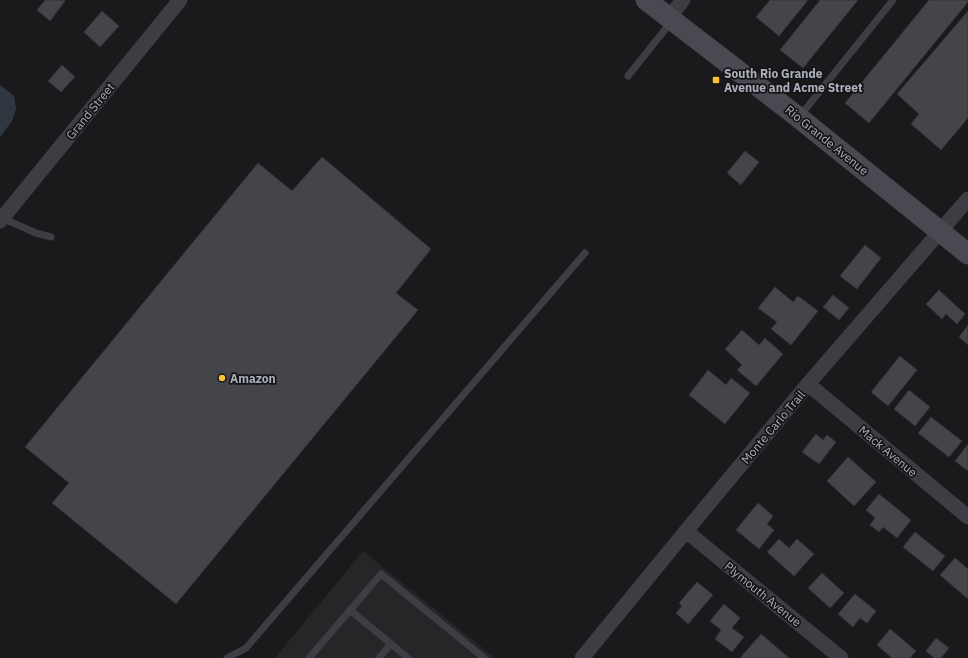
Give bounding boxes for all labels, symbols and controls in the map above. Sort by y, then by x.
place label: South Rio Grande Avenue and Acme Street [724,66,863,95]
marker: South Rio Grande Avenue and Acme Street [711,75,721,85]
street label: Grand Street [63,80,117,142]
street label: Rio Grande Avenue [782,102,872,178]
place label: Amazon [230,371,276,386]
marker: Amazon [217,373,227,383]
street label: Monte Carlo Trail [738,387,808,467]
street label: Mack Avenue [856,422,920,480]
street label: Plymouth Avenue [722,558,805,630]

